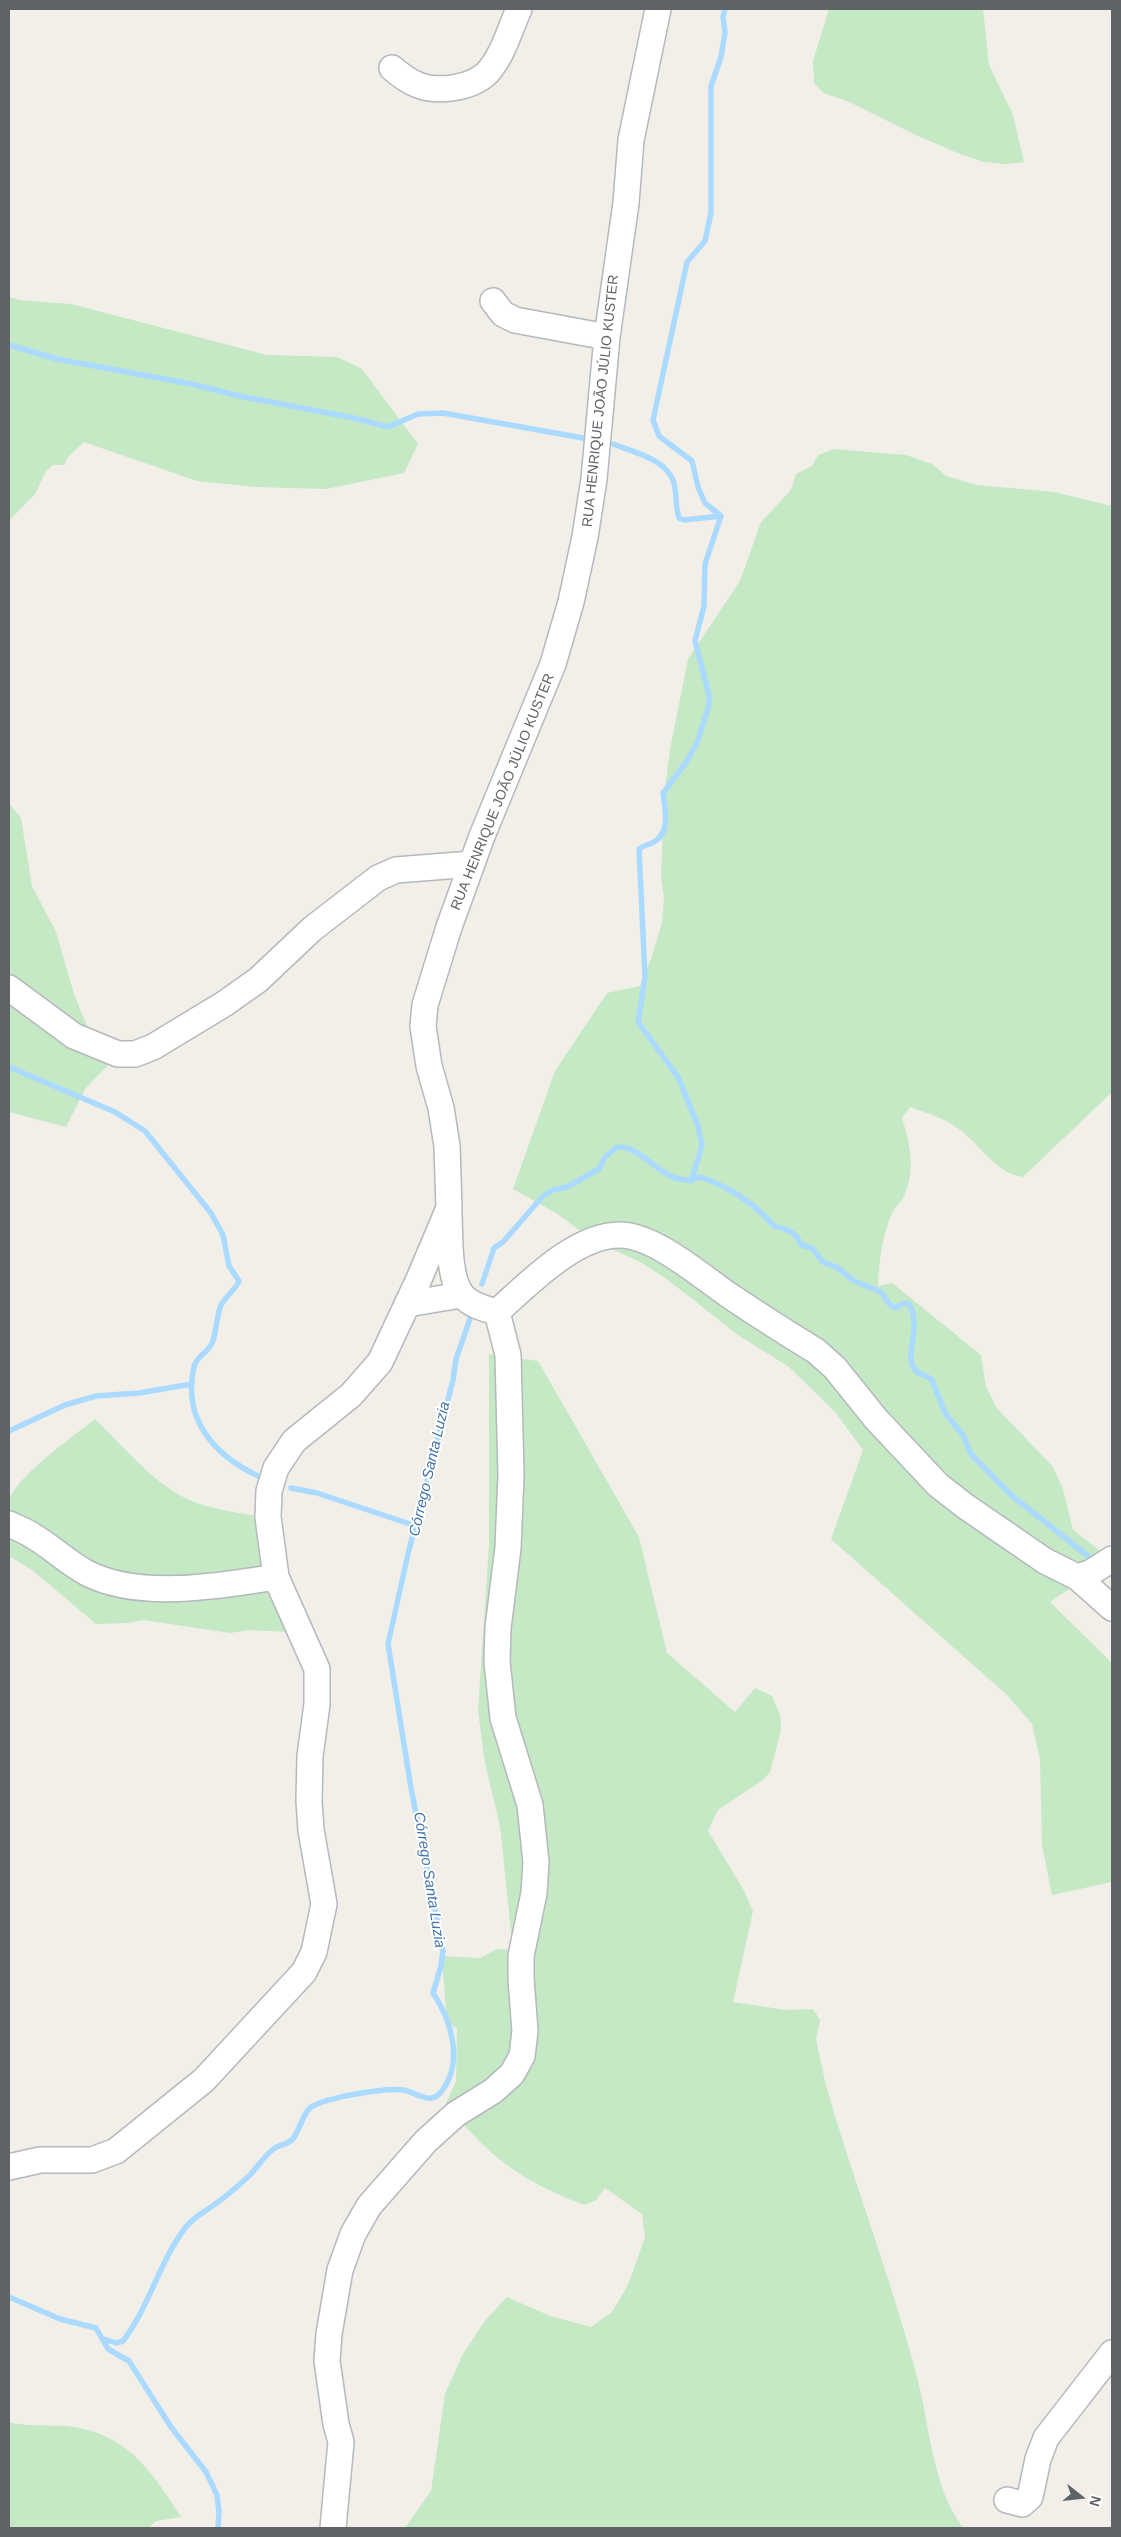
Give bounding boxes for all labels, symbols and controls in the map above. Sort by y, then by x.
street label: RUA HENRIQUE JOÃO JÚLIO KUSTER [579,274,623,528]
street label: RUA HENRIQUE JOÃO JÚLIO KUSTER [448,671,558,913]
water label: Córrego Santa Luzia [406,1400,454,1538]
water label: Córrego Santa Luzia [409,1811,449,1949]
north arrow [1056,2472,1106,2522]
text: N [1086,2494,1105,2508]

